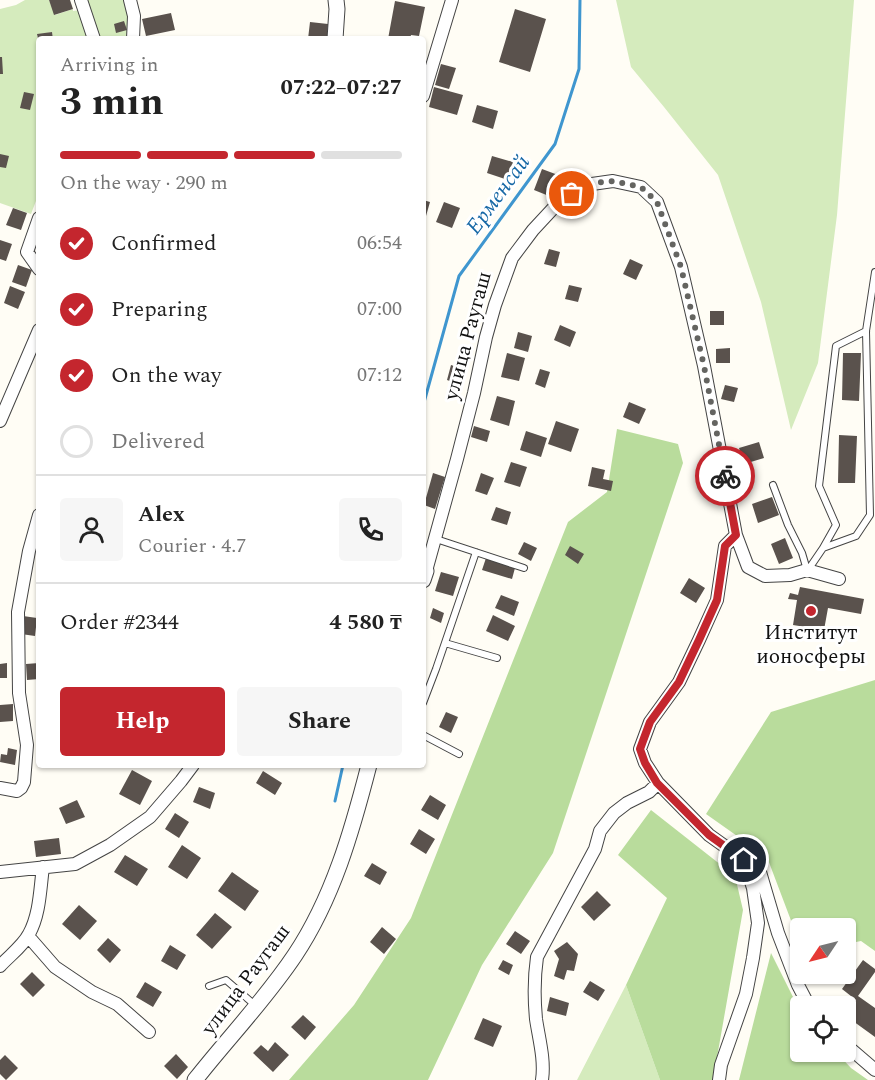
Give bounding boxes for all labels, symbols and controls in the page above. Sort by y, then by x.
text: Arriving in [60,50,158,80]
text: 07:22–07:27 [280,71,402,104]
text: 3 min [60,73,164,132]
water label: Ерменсай [458,148,539,242]
text: On the way · 290 m [60,168,228,198]
pin [546,168,597,219]
icon: bag [555,177,588,210]
icon: check [60,227,93,260]
text: Confirmed [111,227,217,260]
text: 06:54 [357,228,402,258]
street label: улица Раугаш [435,268,501,405]
icon: check [60,293,93,326]
text: Preparing [111,293,208,326]
text: 07:00 [357,294,402,324]
icon: check [60,359,93,392]
text: On the way [111,359,222,392]
text: 07:12 [357,360,402,390]
text: Delivered [111,425,205,458]
courier [695,446,755,506]
icon: bike [709,460,742,493]
button: person [60,498,123,561]
text: Alex [138,498,185,531]
button: phone [339,498,402,561]
text: Courier · 4.7 [138,531,246,561]
marker: Институт ионосферы [804,604,818,618]
text: Order #2344 [60,606,179,639]
text: 4 580 ₸ [329,606,402,639]
place label: Институт ионосферы [756,617,866,673]
button: Help [60,687,225,756]
button: Share [237,687,402,756]
pin [718,834,769,885]
icon: home [727,843,760,876]
street label: улица Раугаш [193,918,299,1043]
north arrow [790,918,856,984]
map controls [790,918,856,1062]
button: locate [790,996,856,1062]

